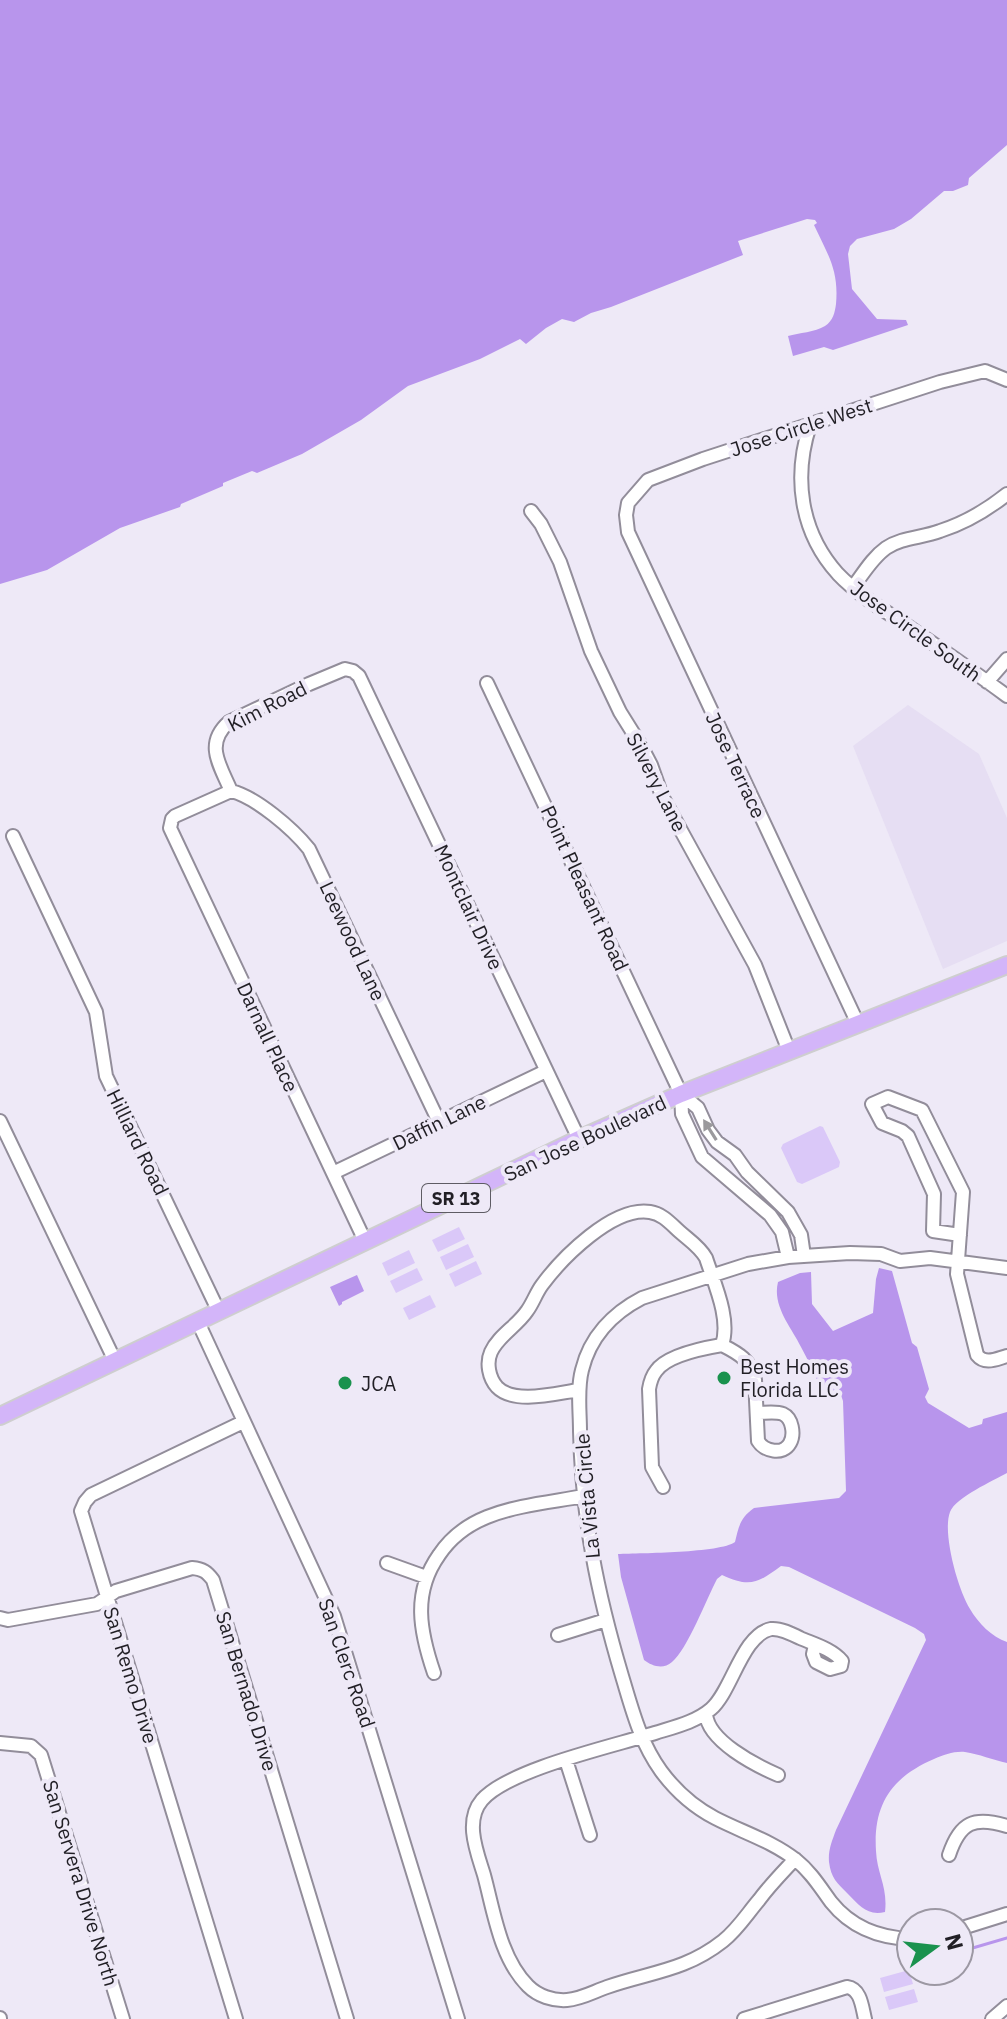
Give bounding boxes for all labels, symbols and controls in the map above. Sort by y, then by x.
street label: Jose Circle West [727,391,875,463]
street label: Jose Circle South [845,574,987,688]
street label: Kim Road [223,674,311,738]
street label: Jose Terrace [700,708,772,822]
street label: Silvery Lane [621,728,694,836]
street label: Point Pleasant Road [535,801,635,975]
street label: Montclair Drive [428,840,510,974]
street label: Leewood Lane [314,877,392,1005]
street label: Darnall Place [231,978,305,1096]
street label: Hilliard Road [101,1084,175,1200]
street label: Daffin Lane [388,1088,490,1156]
street label: San Jose Boulevard [499,1089,671,1187]
one-way arrow [703,1119,717,1141]
road number: SR 13 [422,1184,490,1212]
place label: Best Homes Florida LLC [740,1353,849,1403]
marker: Best Homes Florida LLC [715,1369,733,1387]
place label: JCA [361,1370,397,1397]
marker: JCA [336,1374,354,1392]
street label: La Vista Circle [568,1432,606,1560]
street label: San Clerc Road [312,1595,382,1731]
street label: San Remo Drive [97,1603,165,1747]
street label: San Bernado Drive [210,1608,284,1774]
street label: San Servera Drive North [37,1777,125,1989]
north arrow [895,1907,975,1987]
text: N [939,1930,971,1953]

